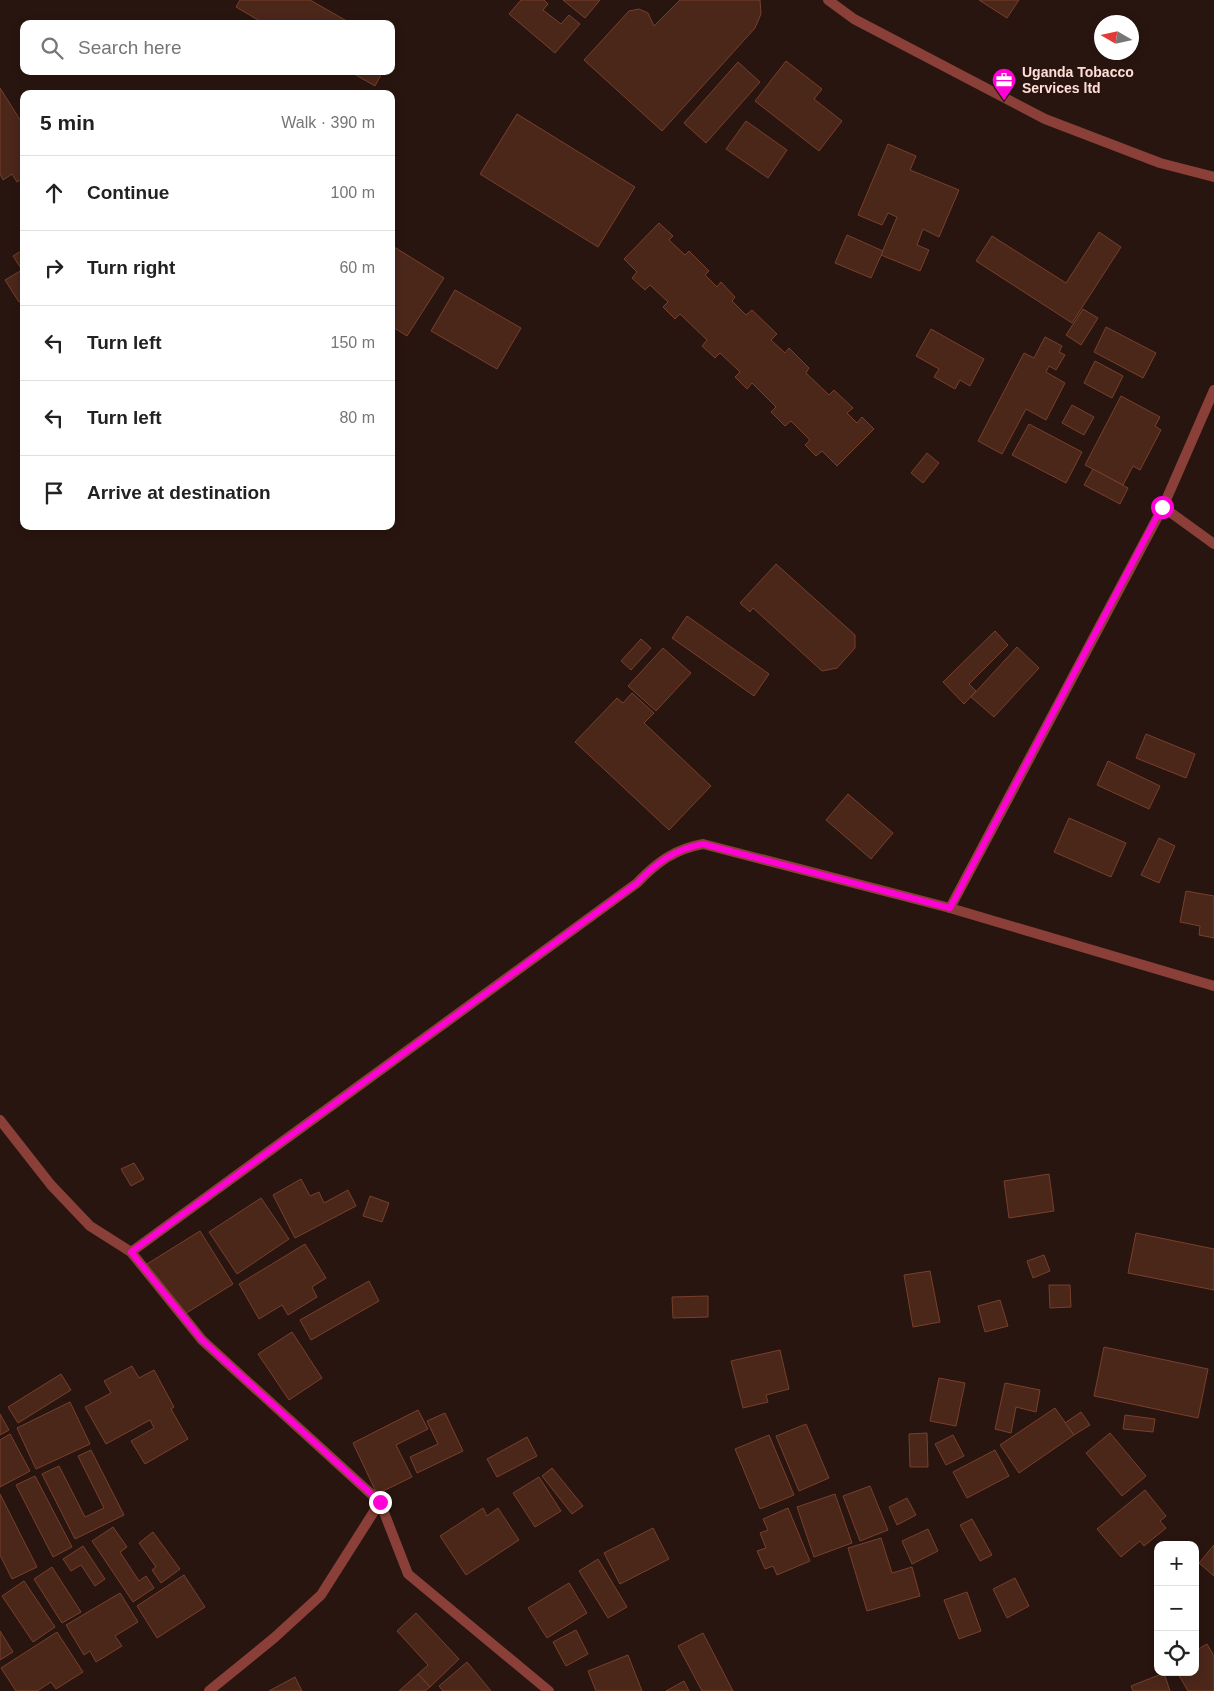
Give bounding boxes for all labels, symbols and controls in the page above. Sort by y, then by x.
north arrow [1094,15,1139,60]
search box [20,20,395,75]
icon: search [38,34,66,62]
text: Search here [78,37,182,58]
place label: Uganda Tobacco Services ltd [1022,64,1134,96]
office icon: Uganda Tobacco Services ltd [991,67,1017,101]
text: 5 min [40,111,95,134]
text: Walk · 390 m [281,114,375,131]
icon: ahead [40,179,68,207]
text: Continue [87,182,169,203]
text: 100 m [331,184,375,201]
icon: right [40,254,68,282]
text: Turn right [87,257,175,278]
text: 60 m [339,259,375,276]
icon: left [40,329,68,357]
text: Turn left [87,332,162,353]
text: 150 m [331,334,375,351]
icon: left [40,404,68,432]
text: Turn left [87,407,162,428]
text: 80 m [339,409,375,426]
icon: arrive [40,479,68,507]
text: Arrive at destination [87,482,271,503]
route start [1151,496,1174,519]
route end [369,1491,392,1514]
map controls [1154,1541,1199,1676]
button: + [1154,1541,1199,1586]
button: − [1154,1586,1199,1631]
button: locate [1154,1631,1199,1676]

